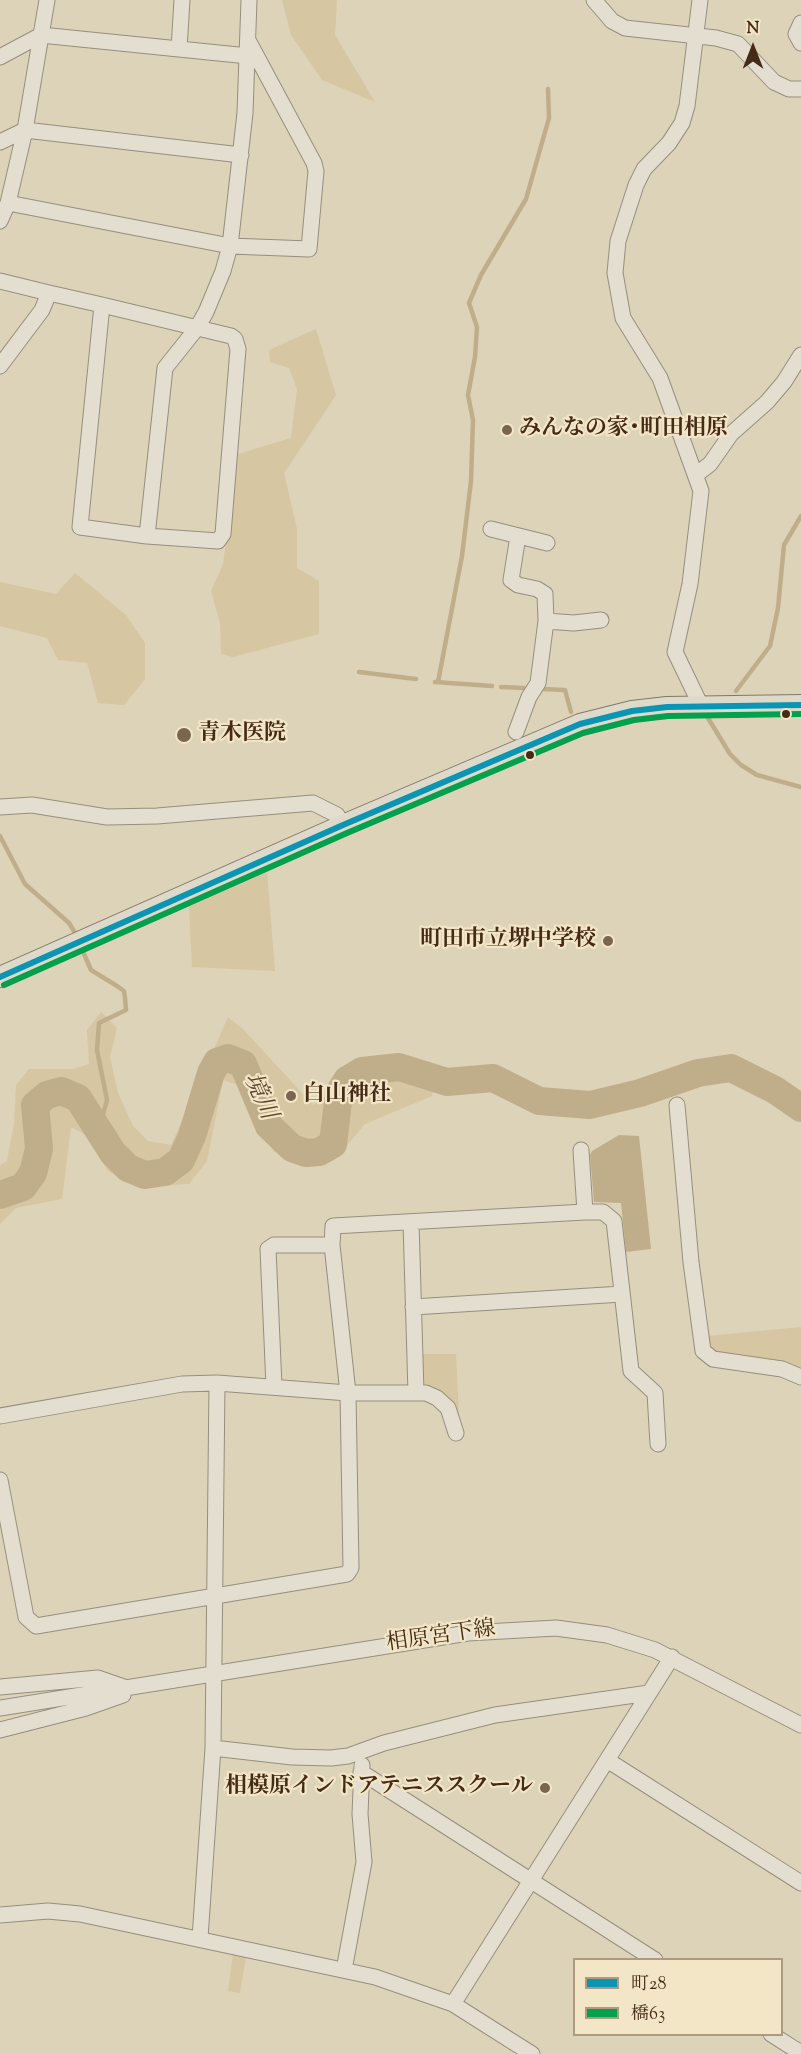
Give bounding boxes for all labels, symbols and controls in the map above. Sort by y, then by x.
north arrow [723,18,783,78]
text: N [747,18,759,41]
place label: みんなの家･町田相原 [519,417,728,443]
marker: みんなの家･町田相原 [500,423,514,437]
unlabelled marker [780,708,792,720]
place label: 青木医院 [198,722,286,748]
marker: 青木医院 [175,726,193,744]
unlabelled marker [524,749,536,761]
place label: 町田市立堺中学校 [420,928,596,954]
marker: 町田市立堺中学校 [601,934,615,948]
water label: 境川 [235,1069,281,1125]
place label: 白山神社 [303,1083,391,1109]
marker: 白山神社 [284,1089,298,1103]
street label: 相原宮下線 [385,1617,497,1659]
place label: 相模原インドアテニススクール [225,1775,533,1801]
marker: 相模原インドアテニススクール [538,1781,552,1795]
legend [573,1958,783,2036]
text: 町28 [631,1972,666,1998]
text: 橋63 [631,2002,665,2028]

